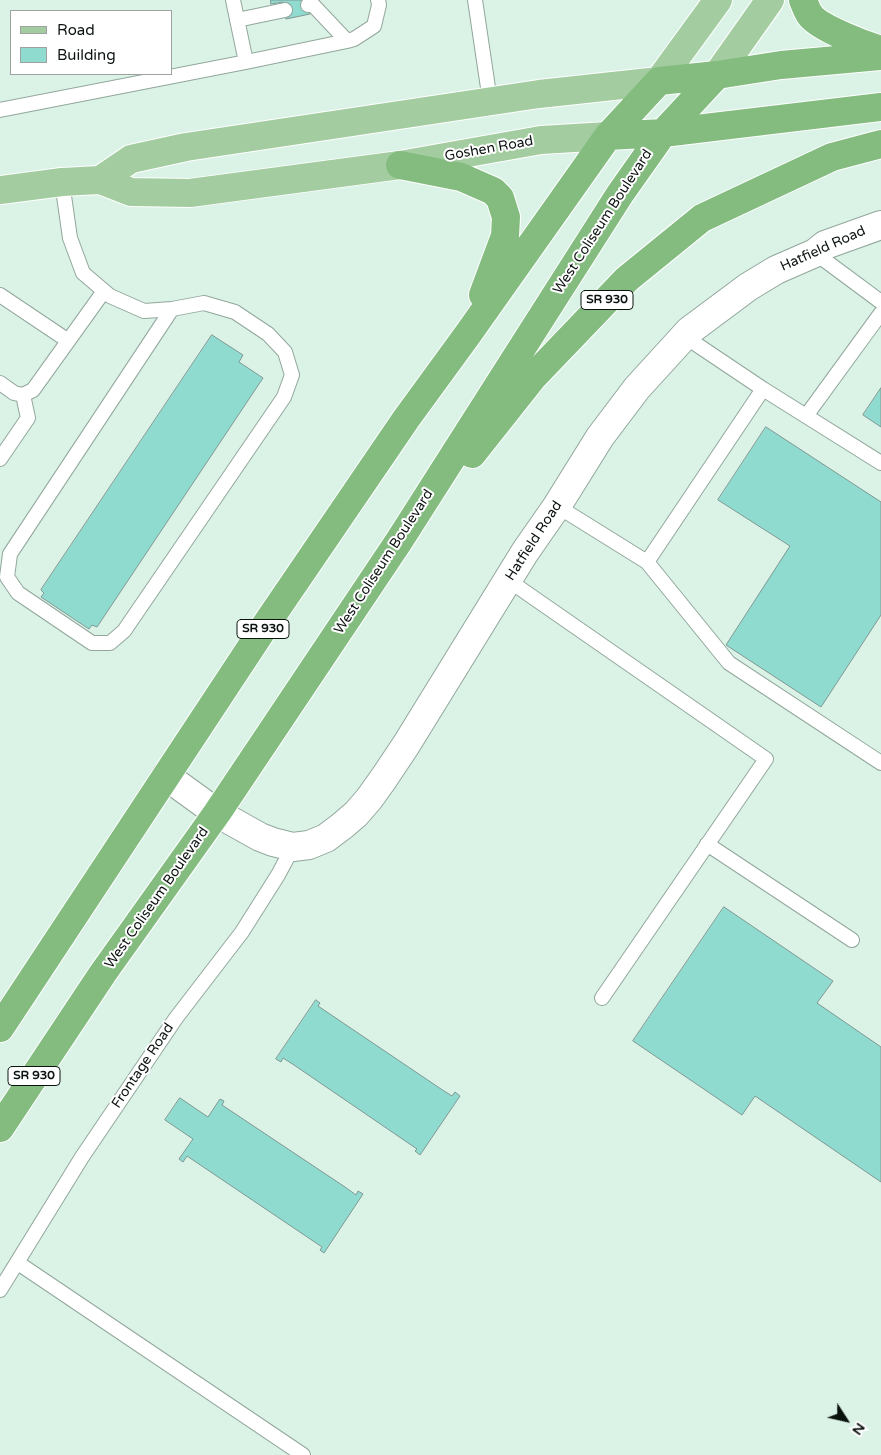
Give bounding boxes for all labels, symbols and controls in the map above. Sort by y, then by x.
legend [10,10,172,75]
text: Road [57,21,95,39]
text: Building [57,46,116,64]
street label: Goshen Road [443,133,535,165]
street label: West Coliseum Boulevard [550,147,656,297]
street label: Hatfield Road [778,223,868,275]
road number: SR 930 [581,290,633,310]
street label: West Coliseum Boulevard [331,487,437,637]
street label: Hatfield Road [502,498,566,584]
road number: SR 930 [237,620,289,638]
street label: West Coliseum Boulevard [102,824,212,972]
street label: Frontage Road [108,1020,178,1112]
road number: SR 930 [8,1066,60,1086]
north arrow [821,1395,871,1445]
text: N [849,1419,869,1438]

